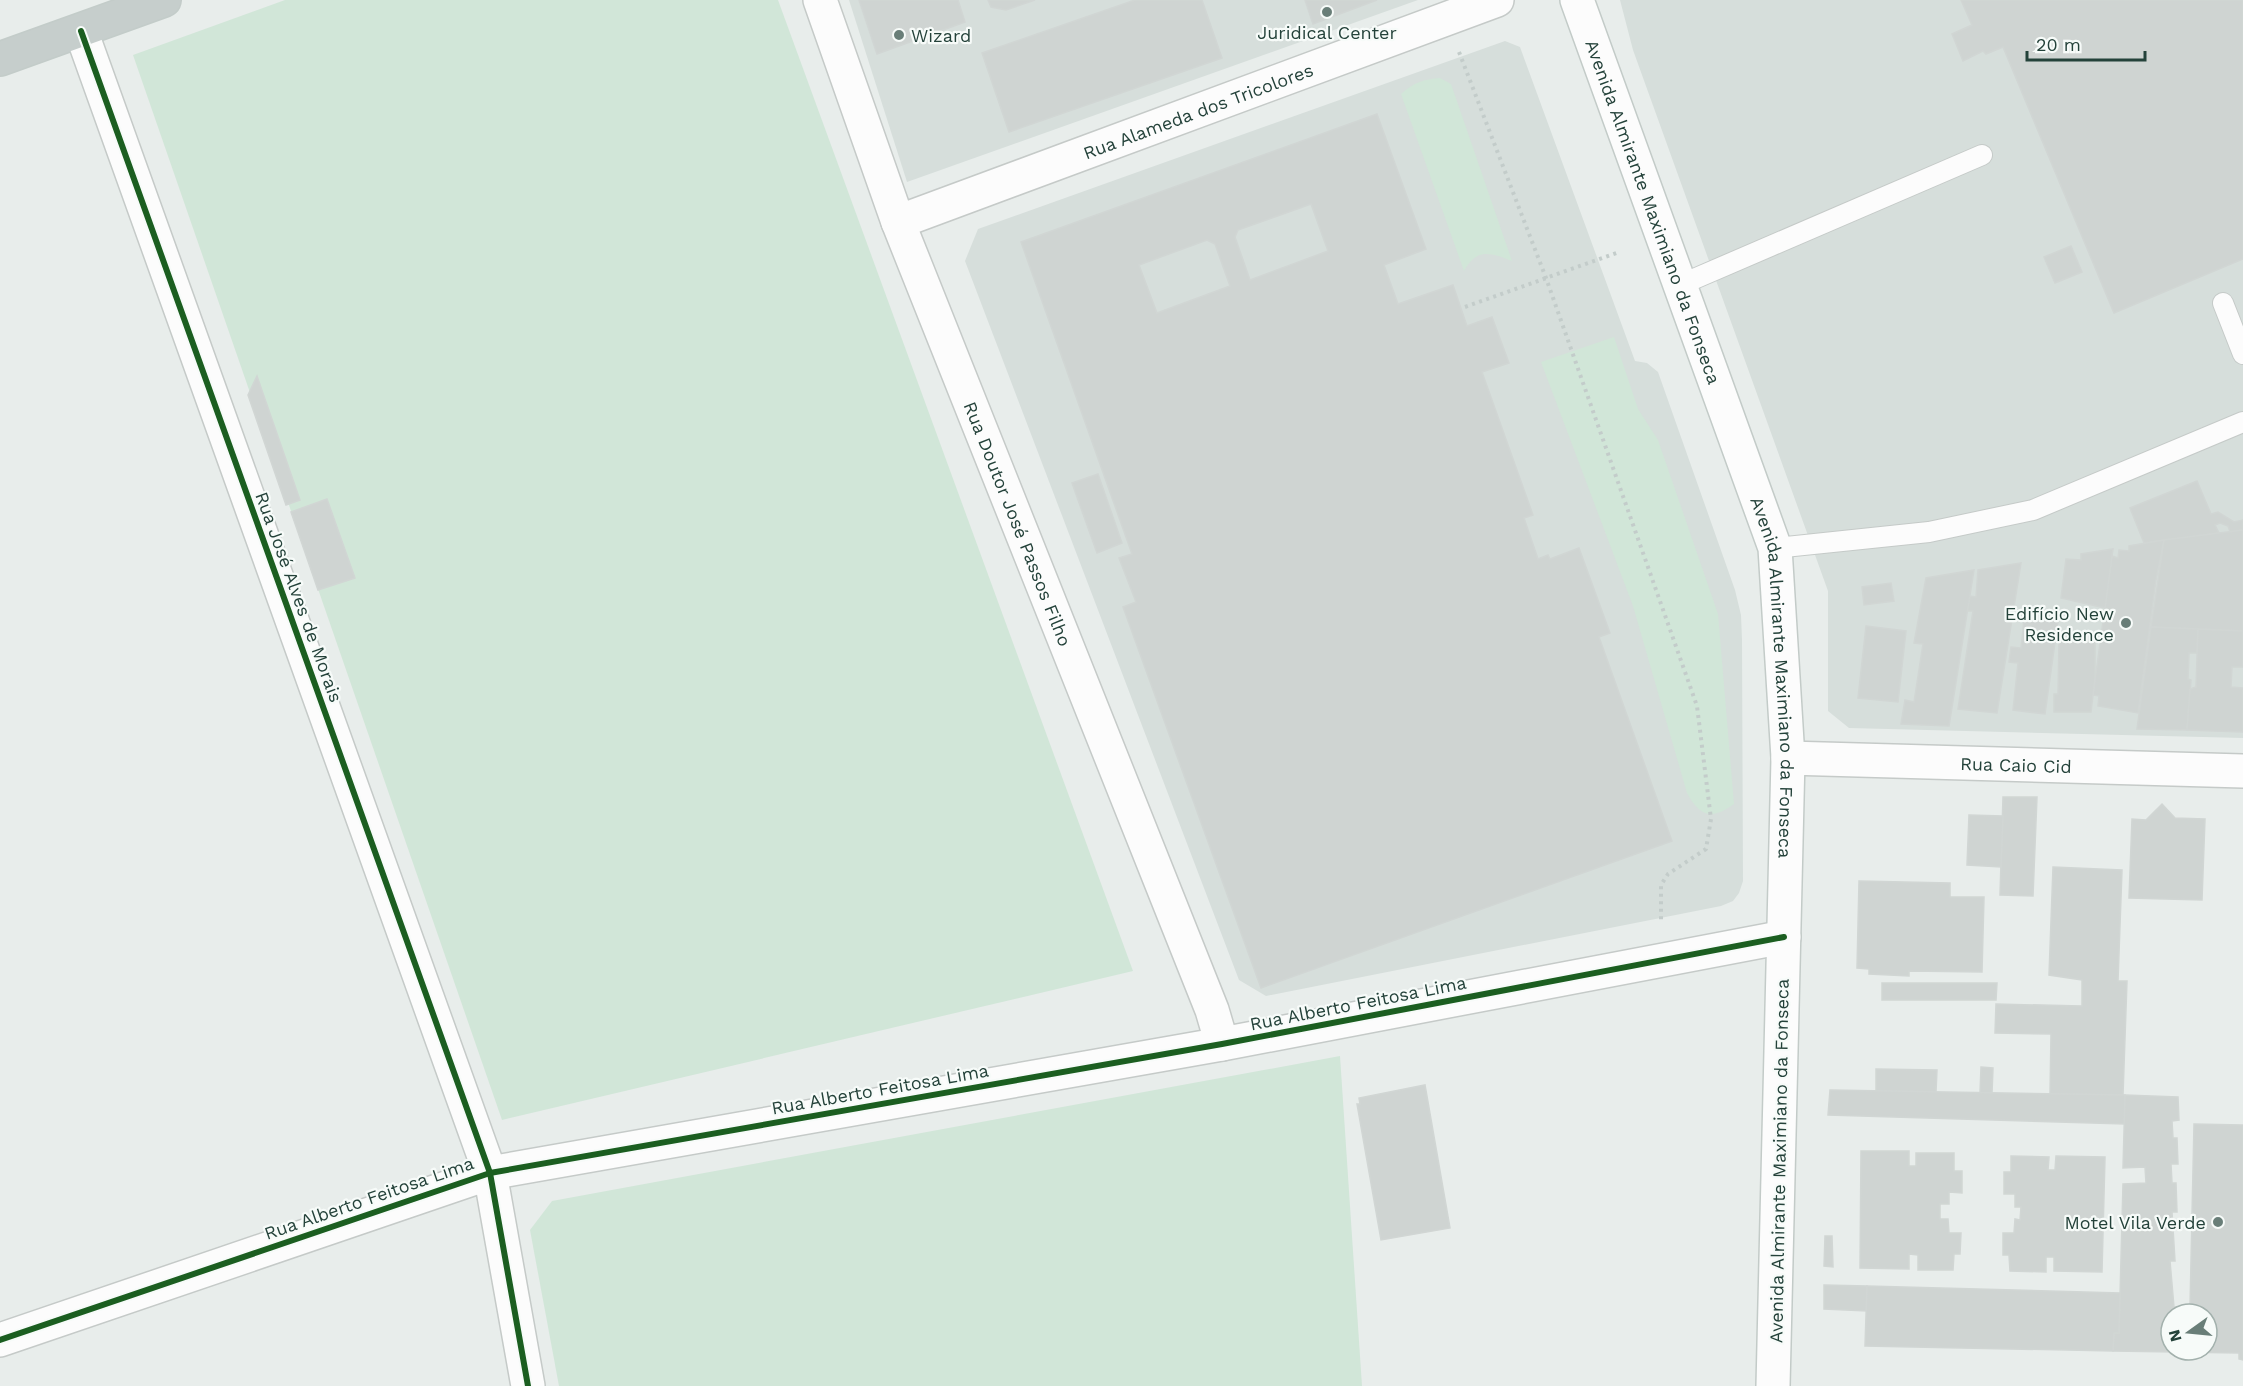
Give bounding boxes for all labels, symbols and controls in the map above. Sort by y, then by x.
marker: Juridical Center [1320,5,1334,19]
place label: Juridical Center [1257,22,1397,43]
scale bar [2027,24,2146,62]
place label: Wizard [911,25,971,46]
marker: Wizard [892,28,906,42]
text: 20 m [2036,34,2081,55]
street label: Avenida Almirante Maximiano da Fonseca [1582,36,1725,387]
street label: Rua Alameda dos Tricolores [1080,59,1316,163]
street label: Rua Doutor José Passos Filho [960,398,1076,649]
street label: Rua José Alves de Morais [251,489,347,705]
street label: Avenida Almirante Maximiano da Fonseca [1747,494,1799,859]
place label: Edifício New Residence [2005,603,2114,645]
marker: Edifício New Residence [2119,616,2133,630]
street label: Rua Caio Cid [1960,752,2072,777]
street label: Rua Alberto Feitosa Lima [1248,972,1468,1034]
street label: Avenida Almirante Maximiano da Fonseca [1765,979,1793,1343]
street label: Rua Alberto Feitosa Lima [770,1060,990,1118]
street label: Rua Alberto Feitosa Lima [261,1152,477,1244]
place label: Motel Vila Verde [2065,1212,2206,1233]
marker: Motel Vila Verde [2211,1215,2225,1229]
north arrow [2159,1302,2219,1362]
text: N [2164,1328,2186,1344]

